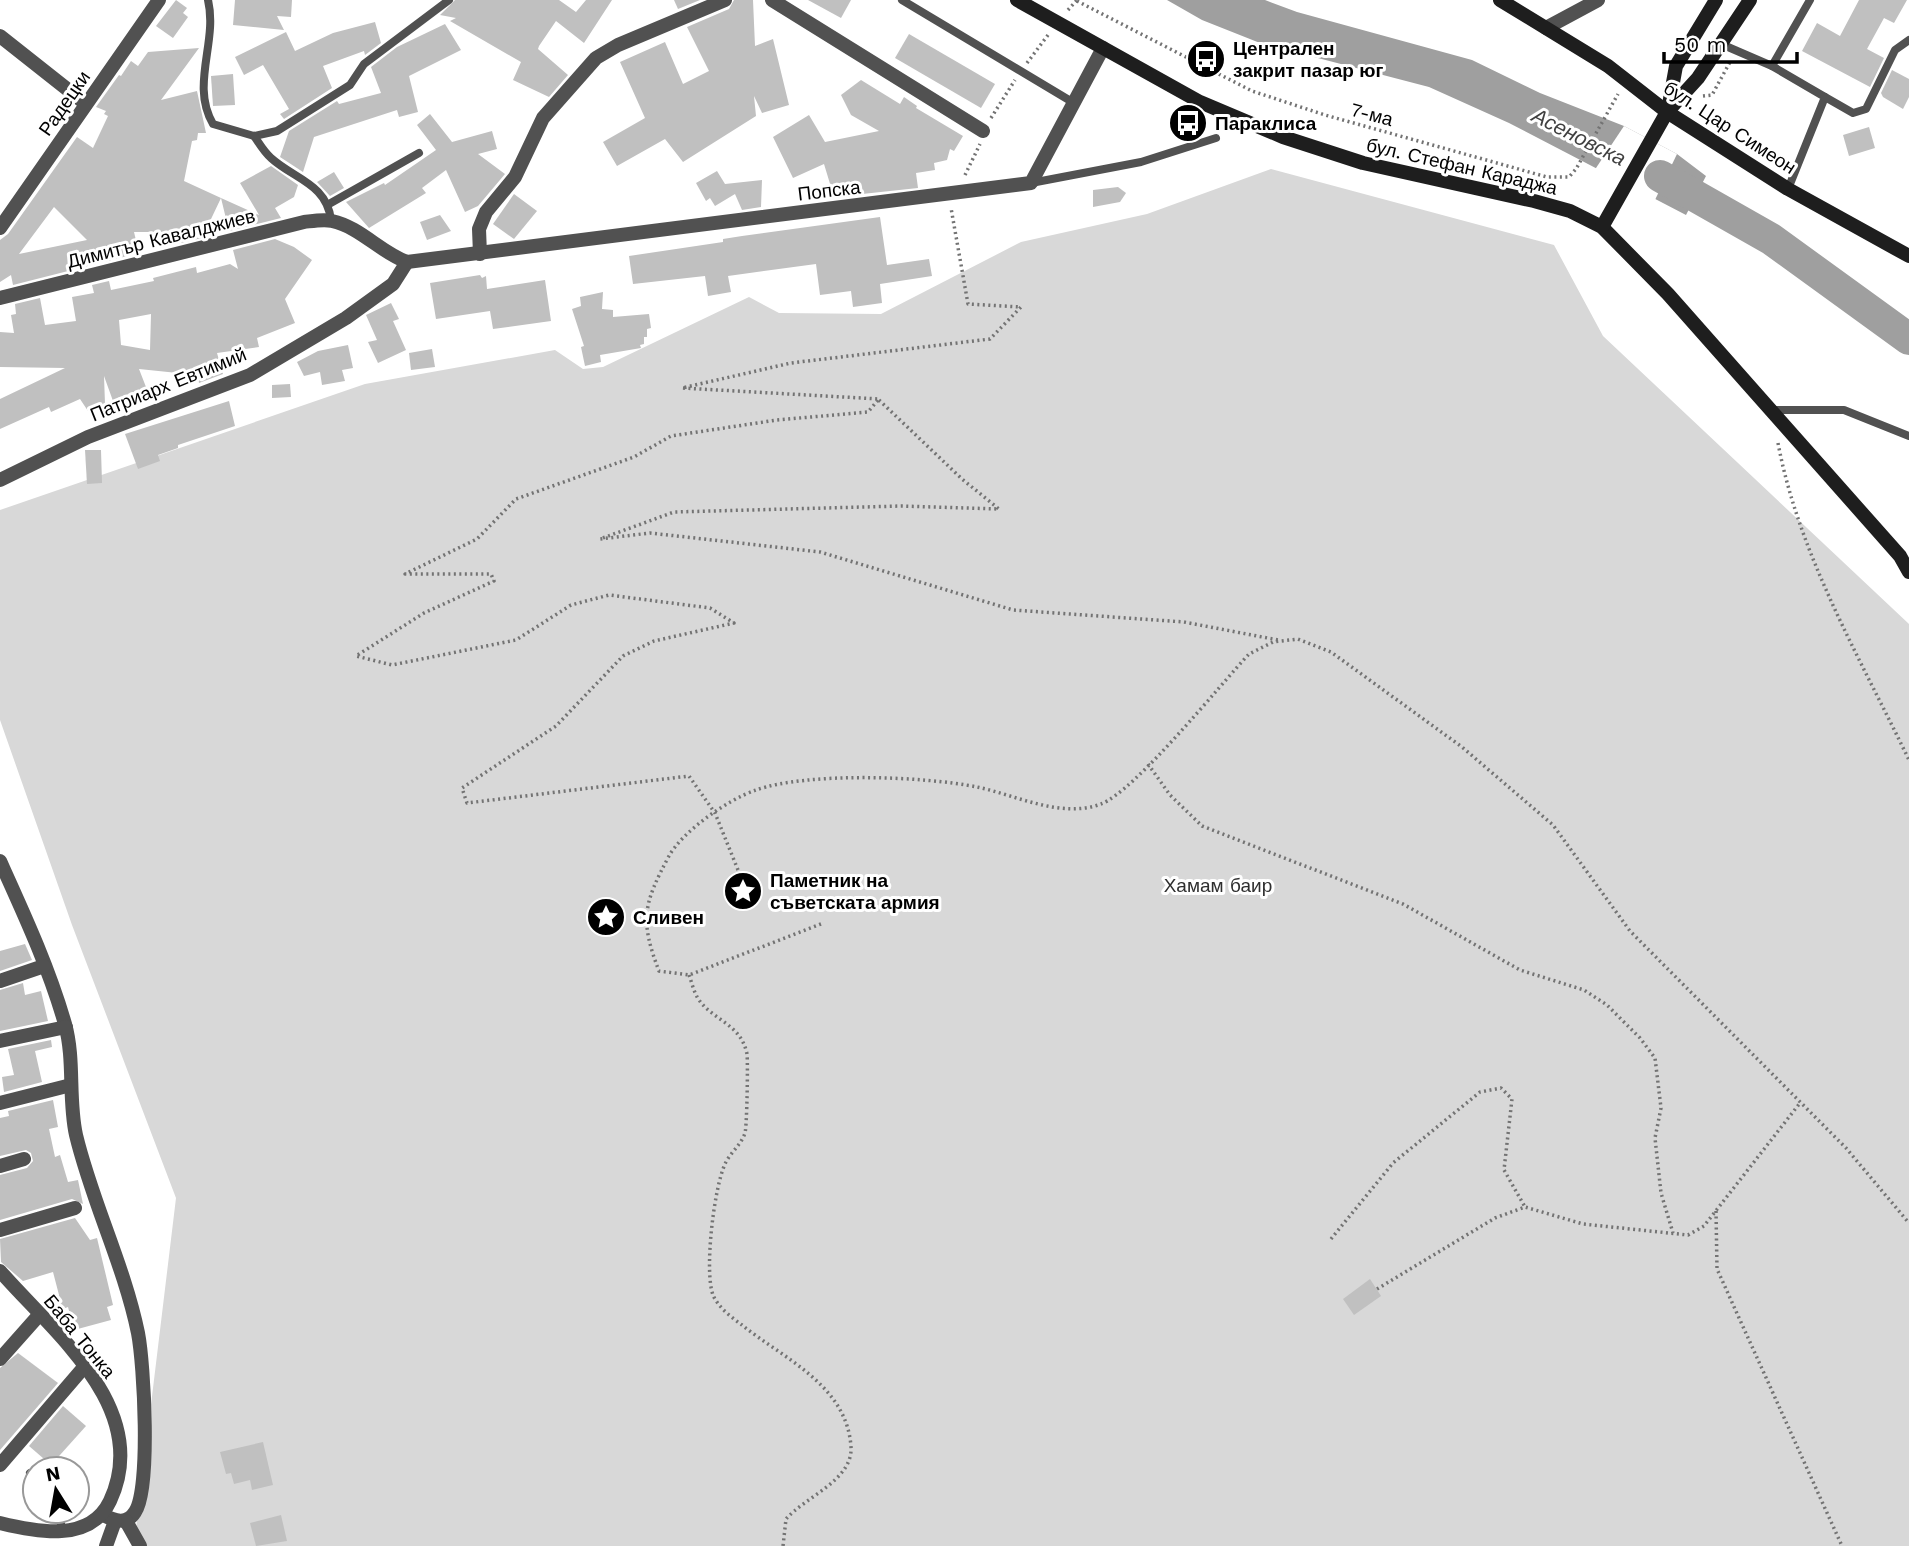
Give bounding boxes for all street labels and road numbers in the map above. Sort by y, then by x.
street label: Радецки [34,66,95,140]
street label: бул. Цар Симеон [1659,76,1800,179]
street label: 7-ма [1348,98,1396,131]
street label: бул. Стефан Караджа [1364,133,1560,200]
street label: Попска [796,175,862,206]
street label: Димитър Кавалджиев [65,204,258,273]
street label: Патриарх Евтимий [87,343,250,426]
street label: Баба Тонка [39,1290,121,1383]

